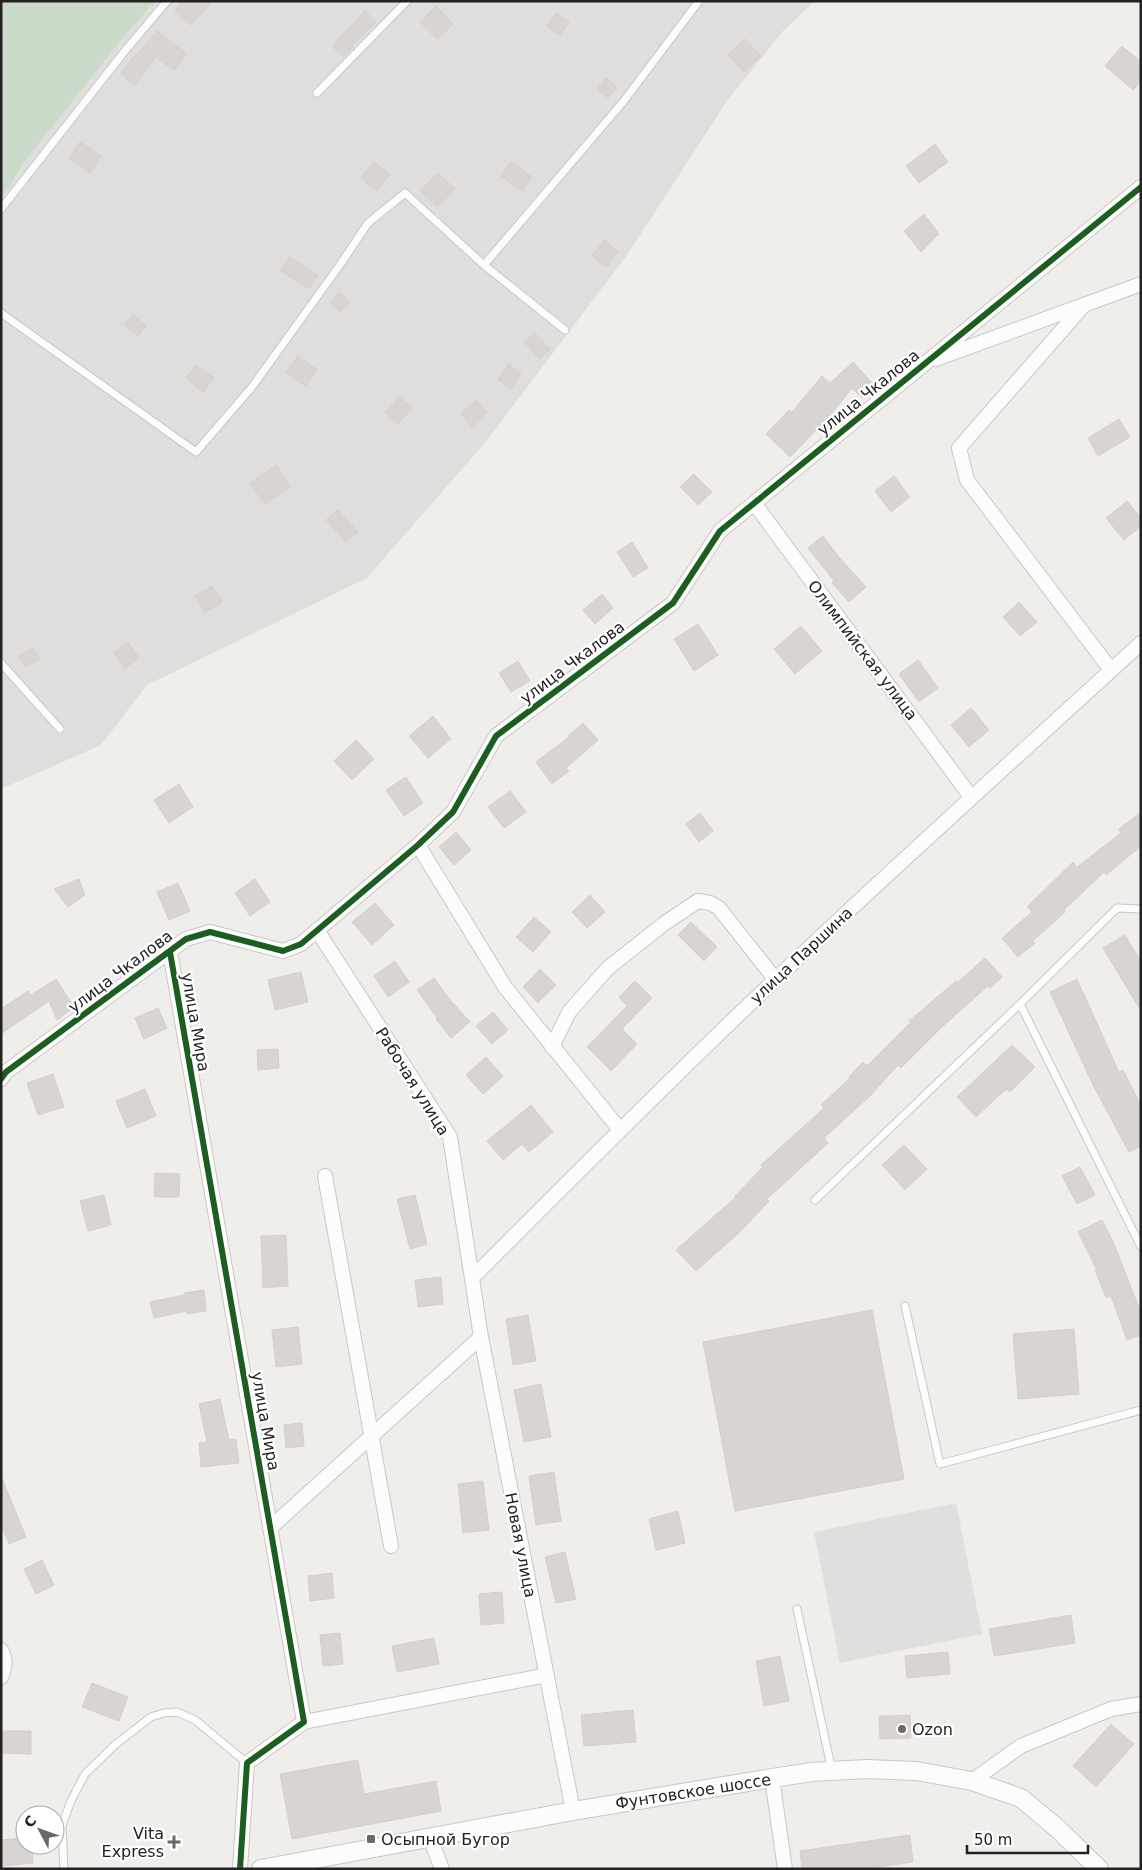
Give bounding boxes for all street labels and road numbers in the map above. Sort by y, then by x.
street label: улица Чкалова [814,345,923,439]
street label: Олимпийская улица [804,577,921,724]
street label: улица Чкалова [516,617,628,708]
street label: улица Паршина [746,903,857,1008]
street label: улица Чкалова [64,926,176,1017]
street label: улица Мира [177,971,214,1073]
street label: Рабочая улица [372,1024,453,1139]
street label: улица Мира [247,1370,284,1472]
street label: Новая улица [501,1491,540,1599]
street label: Фунтовское шоссе [614,1770,772,1813]

